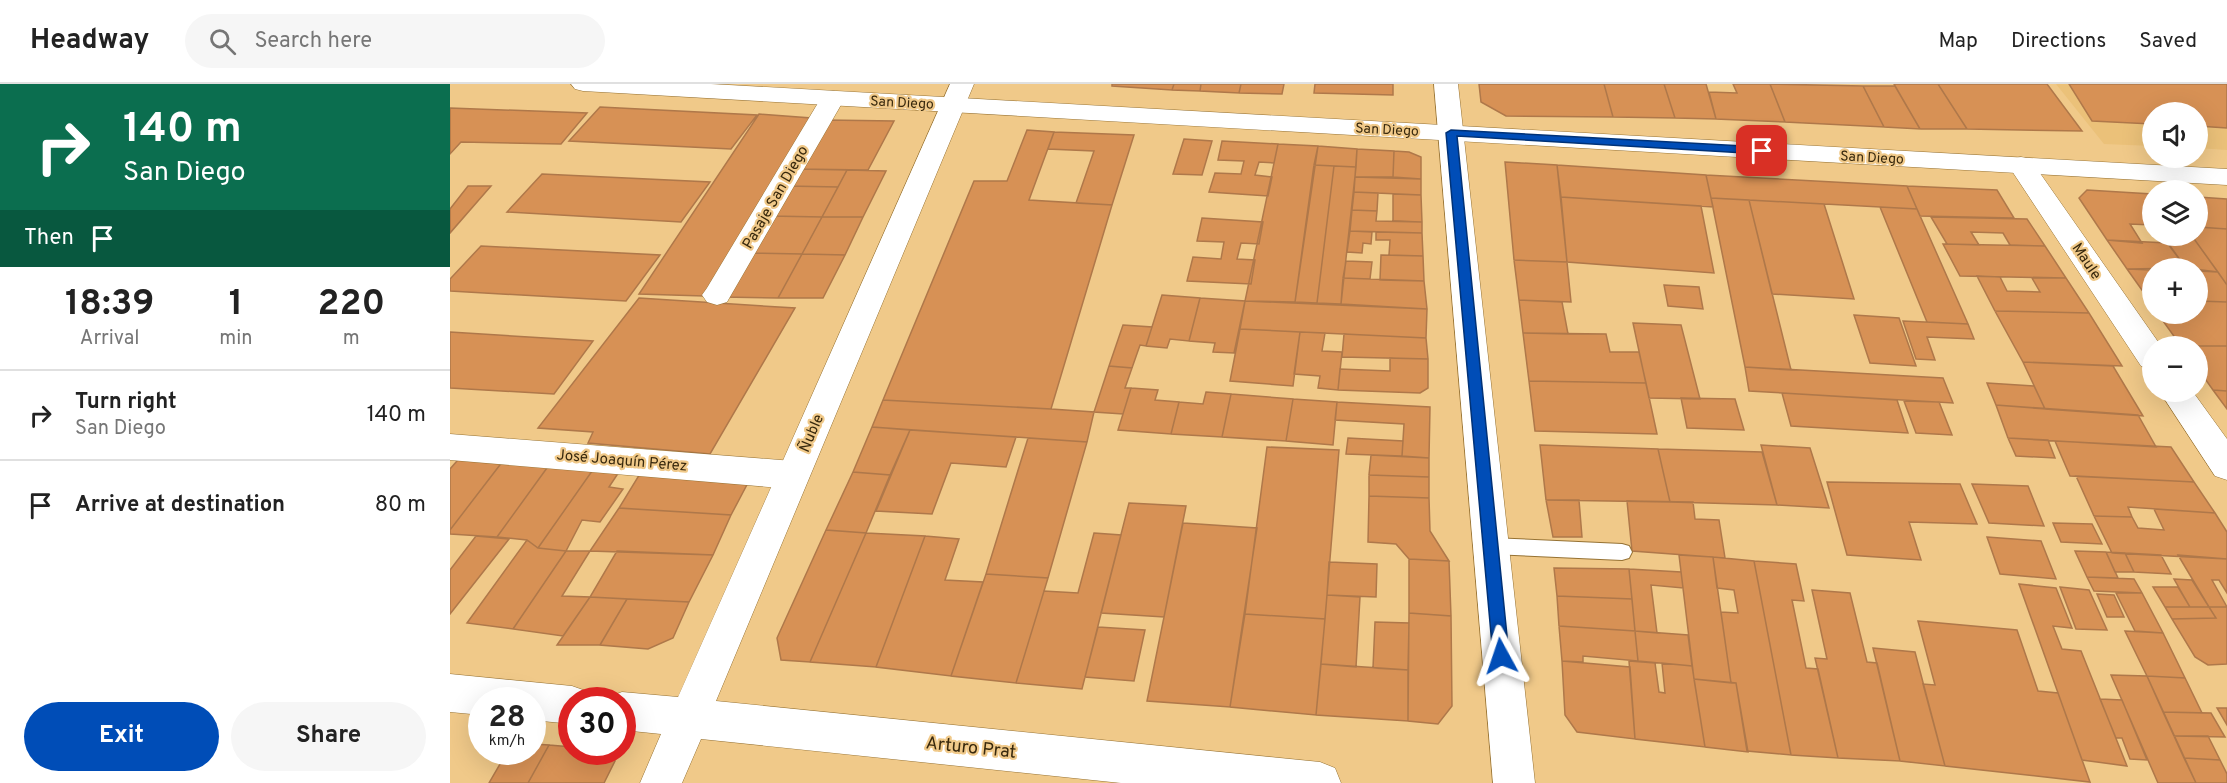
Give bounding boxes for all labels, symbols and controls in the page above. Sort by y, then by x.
search box [185,14,605,68]
text: Headway [30,23,149,59]
icon: search [206,25,239,58]
text: Search here [254,28,372,55]
text: Map [1938,28,1978,55]
text: Directions [2011,28,2106,55]
text: Saved [2139,28,2197,55]
street label: San Diego [870,93,934,114]
map controls [2142,102,2208,402]
button: sound [2142,102,2208,168]
text: 140 m [123,104,242,157]
icon: right [24,108,102,186]
street label: San Diego [1355,120,1419,141]
pin [1736,125,1787,176]
icon: arrive [1745,134,1778,167]
street label: Pasaje San Diego [739,143,813,253]
street label: San Diego [1840,148,1904,169]
text: San Diego [123,156,246,190]
button: layers [2142,180,2208,246]
icon: arrive [86,222,119,255]
text: Then [24,225,74,252]
street label: Maule [2067,240,2105,284]
button: + [2142,258,2208,324]
text: 18:39 [65,282,154,328]
text: 1 [229,282,243,328]
text: 220 [317,282,385,328]
text: Arrival [80,326,139,352]
text: min [219,326,253,352]
text: m [343,326,360,352]
button: − [2142,336,2208,402]
text: Turn right [75,389,177,416]
icon: right [24,399,57,432]
text: 140 m [367,402,426,429]
street label: Ñuble [795,411,829,455]
text: San Diego [75,416,166,442]
street label: José Joaquín Pérez [556,446,688,477]
icon: arrive [24,489,57,522]
text: Arrive at destination [75,492,285,519]
text: 80 m [375,492,426,519]
position arrow [1469,624,1533,688]
speed limit sign: 30 [558,687,636,765]
text: 28 [488,700,526,737]
button: Exit [24,702,219,771]
button: Share [231,702,426,771]
text: km/h [489,732,525,751]
street label: Arturo Prat [924,732,1017,765]

